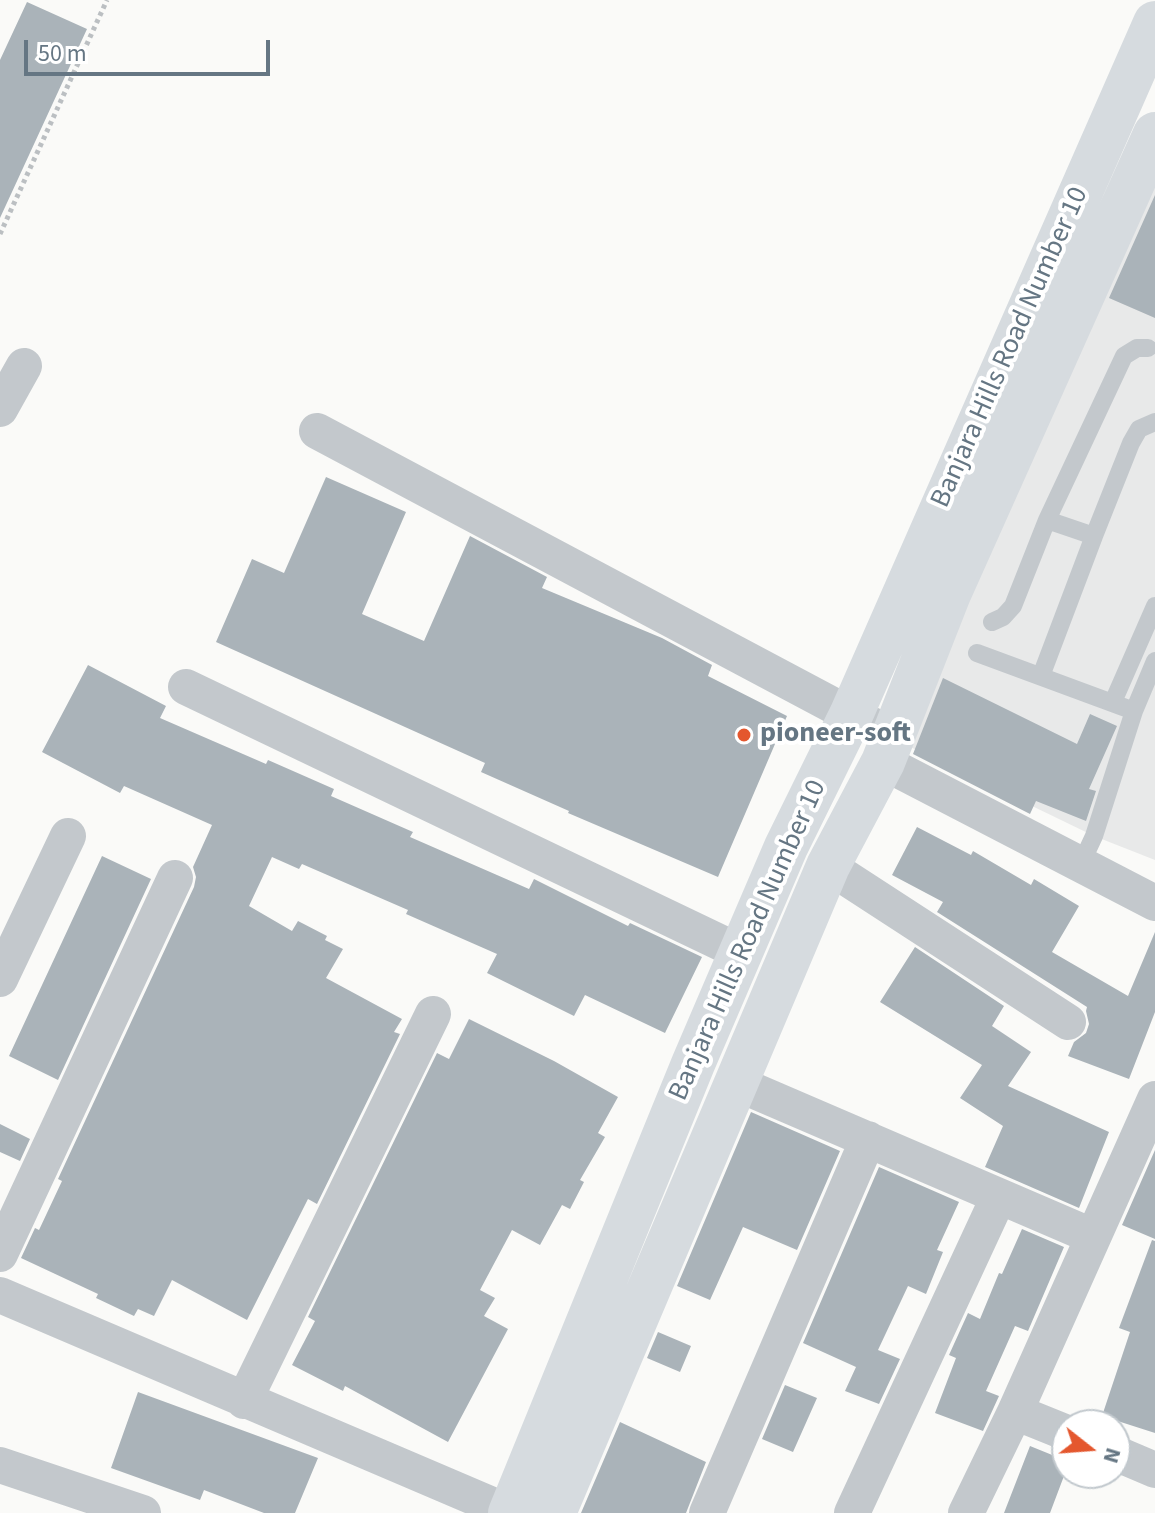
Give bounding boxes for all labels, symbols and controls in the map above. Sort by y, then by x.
scale bar [28,24,274,74]
text: 50 m [38,36,87,71]
street label: Banjara Hills Road Number 10 [925,183,1097,513]
place label: pioneer-soft [760,718,911,752]
marker: pioneer-soft [735,726,753,744]
street label: Banjara Hills Road Number 10 [663,776,835,1106]
north arrow [1051,1409,1131,1489]
text: N [1095,1444,1129,1467]

